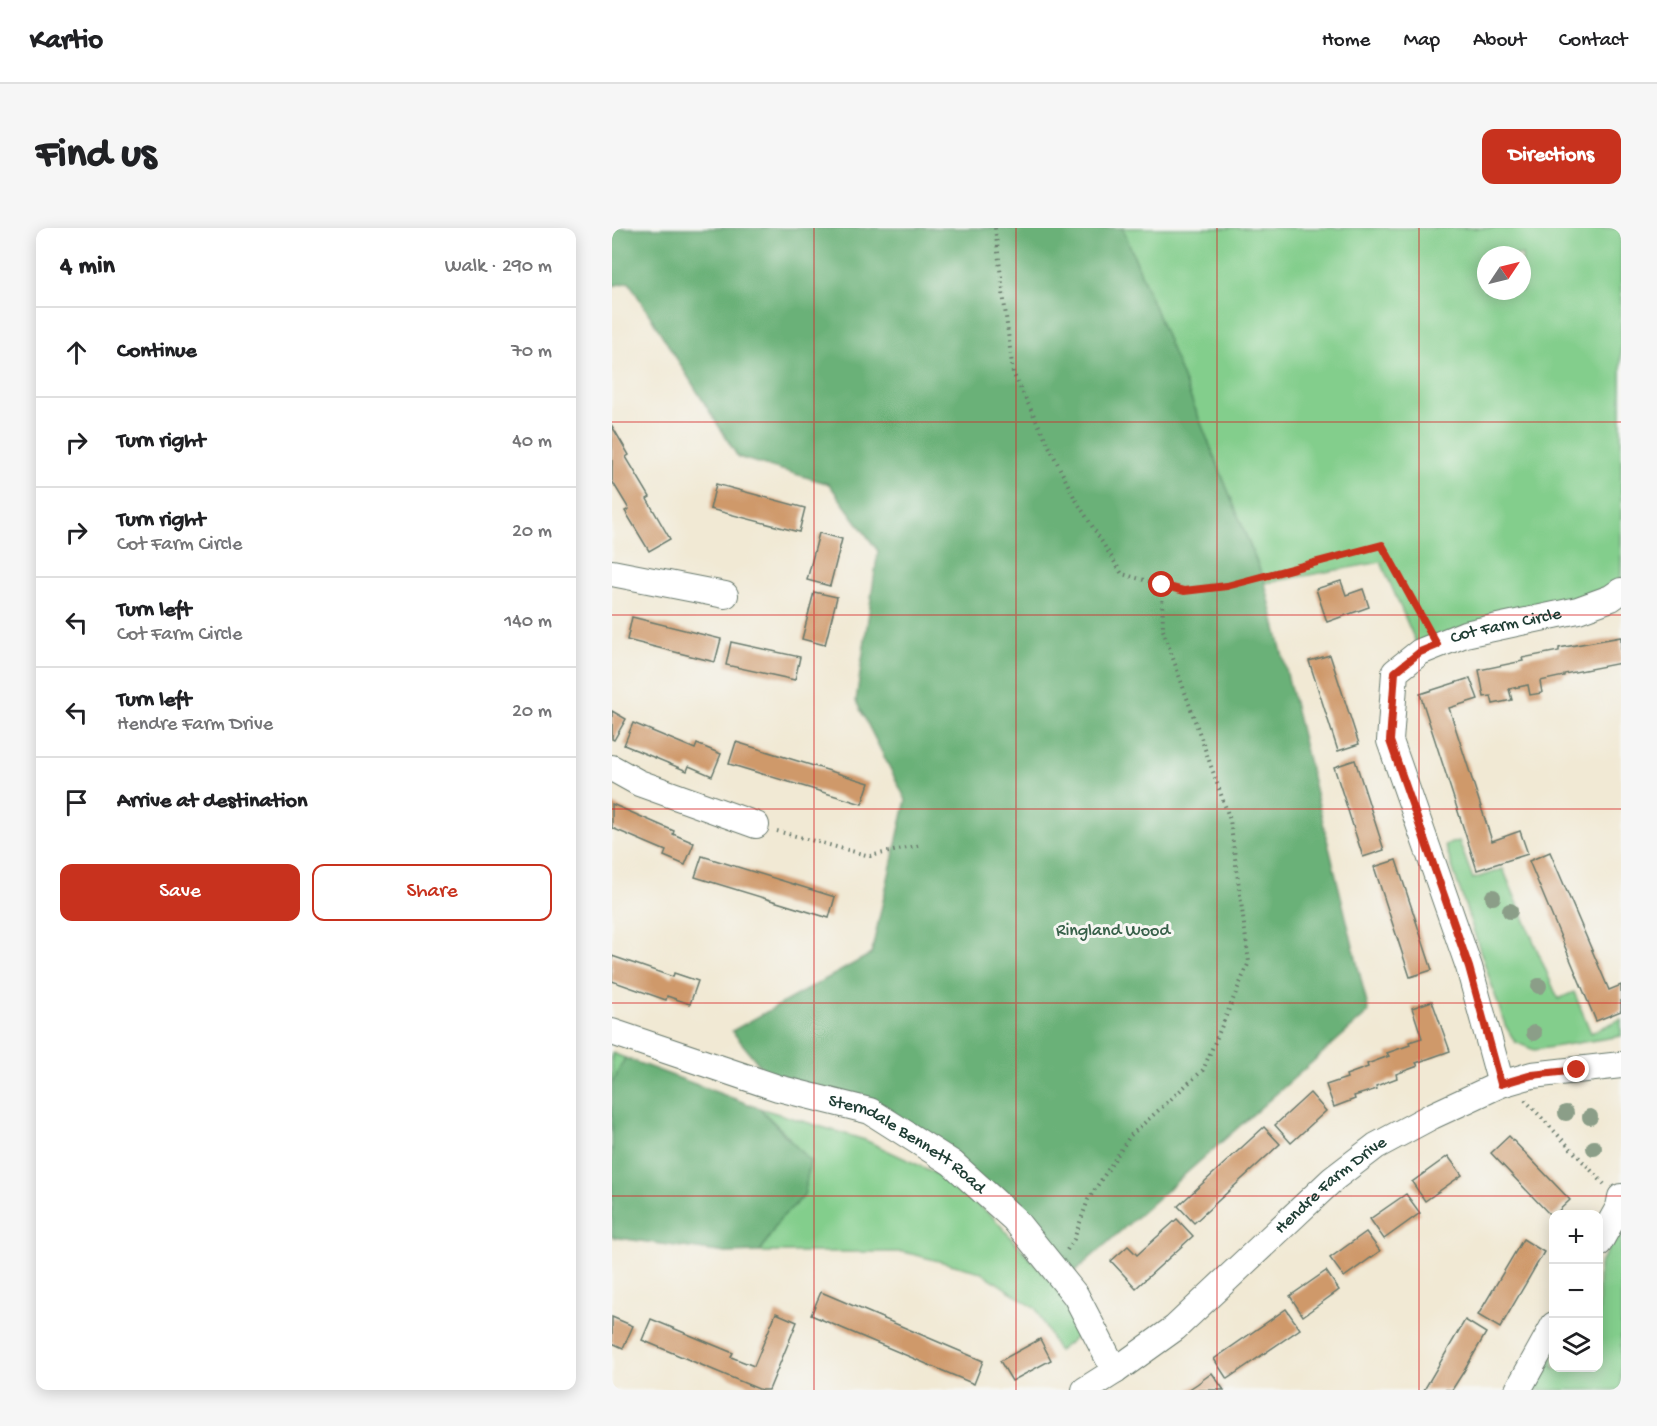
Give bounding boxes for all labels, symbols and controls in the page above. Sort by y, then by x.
text: Kartio [30,25,103,58]
text: Home [1322,29,1370,54]
text: Map [1403,29,1440,54]
text: About [1473,29,1526,54]
text: Contact [1559,29,1627,54]
button: Directions [1482,129,1621,184]
text: Find us [36,132,156,181]
north arrow [1477,246,1531,300]
text: 4 min [60,252,115,283]
text: Walk · 290 m [445,256,552,279]
icon: ahead [60,336,93,369]
text: Continue [117,339,197,365]
text: 70 m [511,341,552,364]
icon: right [60,426,93,459]
text: Turn right [117,429,205,455]
text: 40 m [512,431,552,454]
text: Turn right [117,508,205,534]
icon: right [60,516,93,549]
text: 20 m [512,521,552,544]
text: Cot Farm Circle [117,534,242,557]
route start [1148,571,1174,597]
text: Turn left [117,598,191,624]
street label: Cot Farm Circle [1447,603,1564,649]
icon: left [60,606,93,639]
text: 140 m [504,611,552,634]
text: Cot Farm Circle [117,624,242,647]
text: Turn left [117,688,191,714]
icon: left [60,696,93,729]
text: 20 m [512,701,552,724]
text: Hendre Farm Drive [117,714,273,737]
icon: arrive [60,786,93,819]
text: Arrive at destination [117,789,307,815]
button: Save [60,864,300,921]
button: Share [312,864,552,921]
park label: Ringland Wood [1056,921,1171,942]
route end [1563,1056,1589,1082]
street label: Sterndale Bennett Road [826,1090,991,1200]
street label: Hendre Farm Drive [1271,1131,1391,1239]
map controls [1549,1210,1603,1372]
button: + [1549,1210,1603,1264]
button: − [1549,1264,1603,1318]
button: layers [1549,1318,1603,1372]

